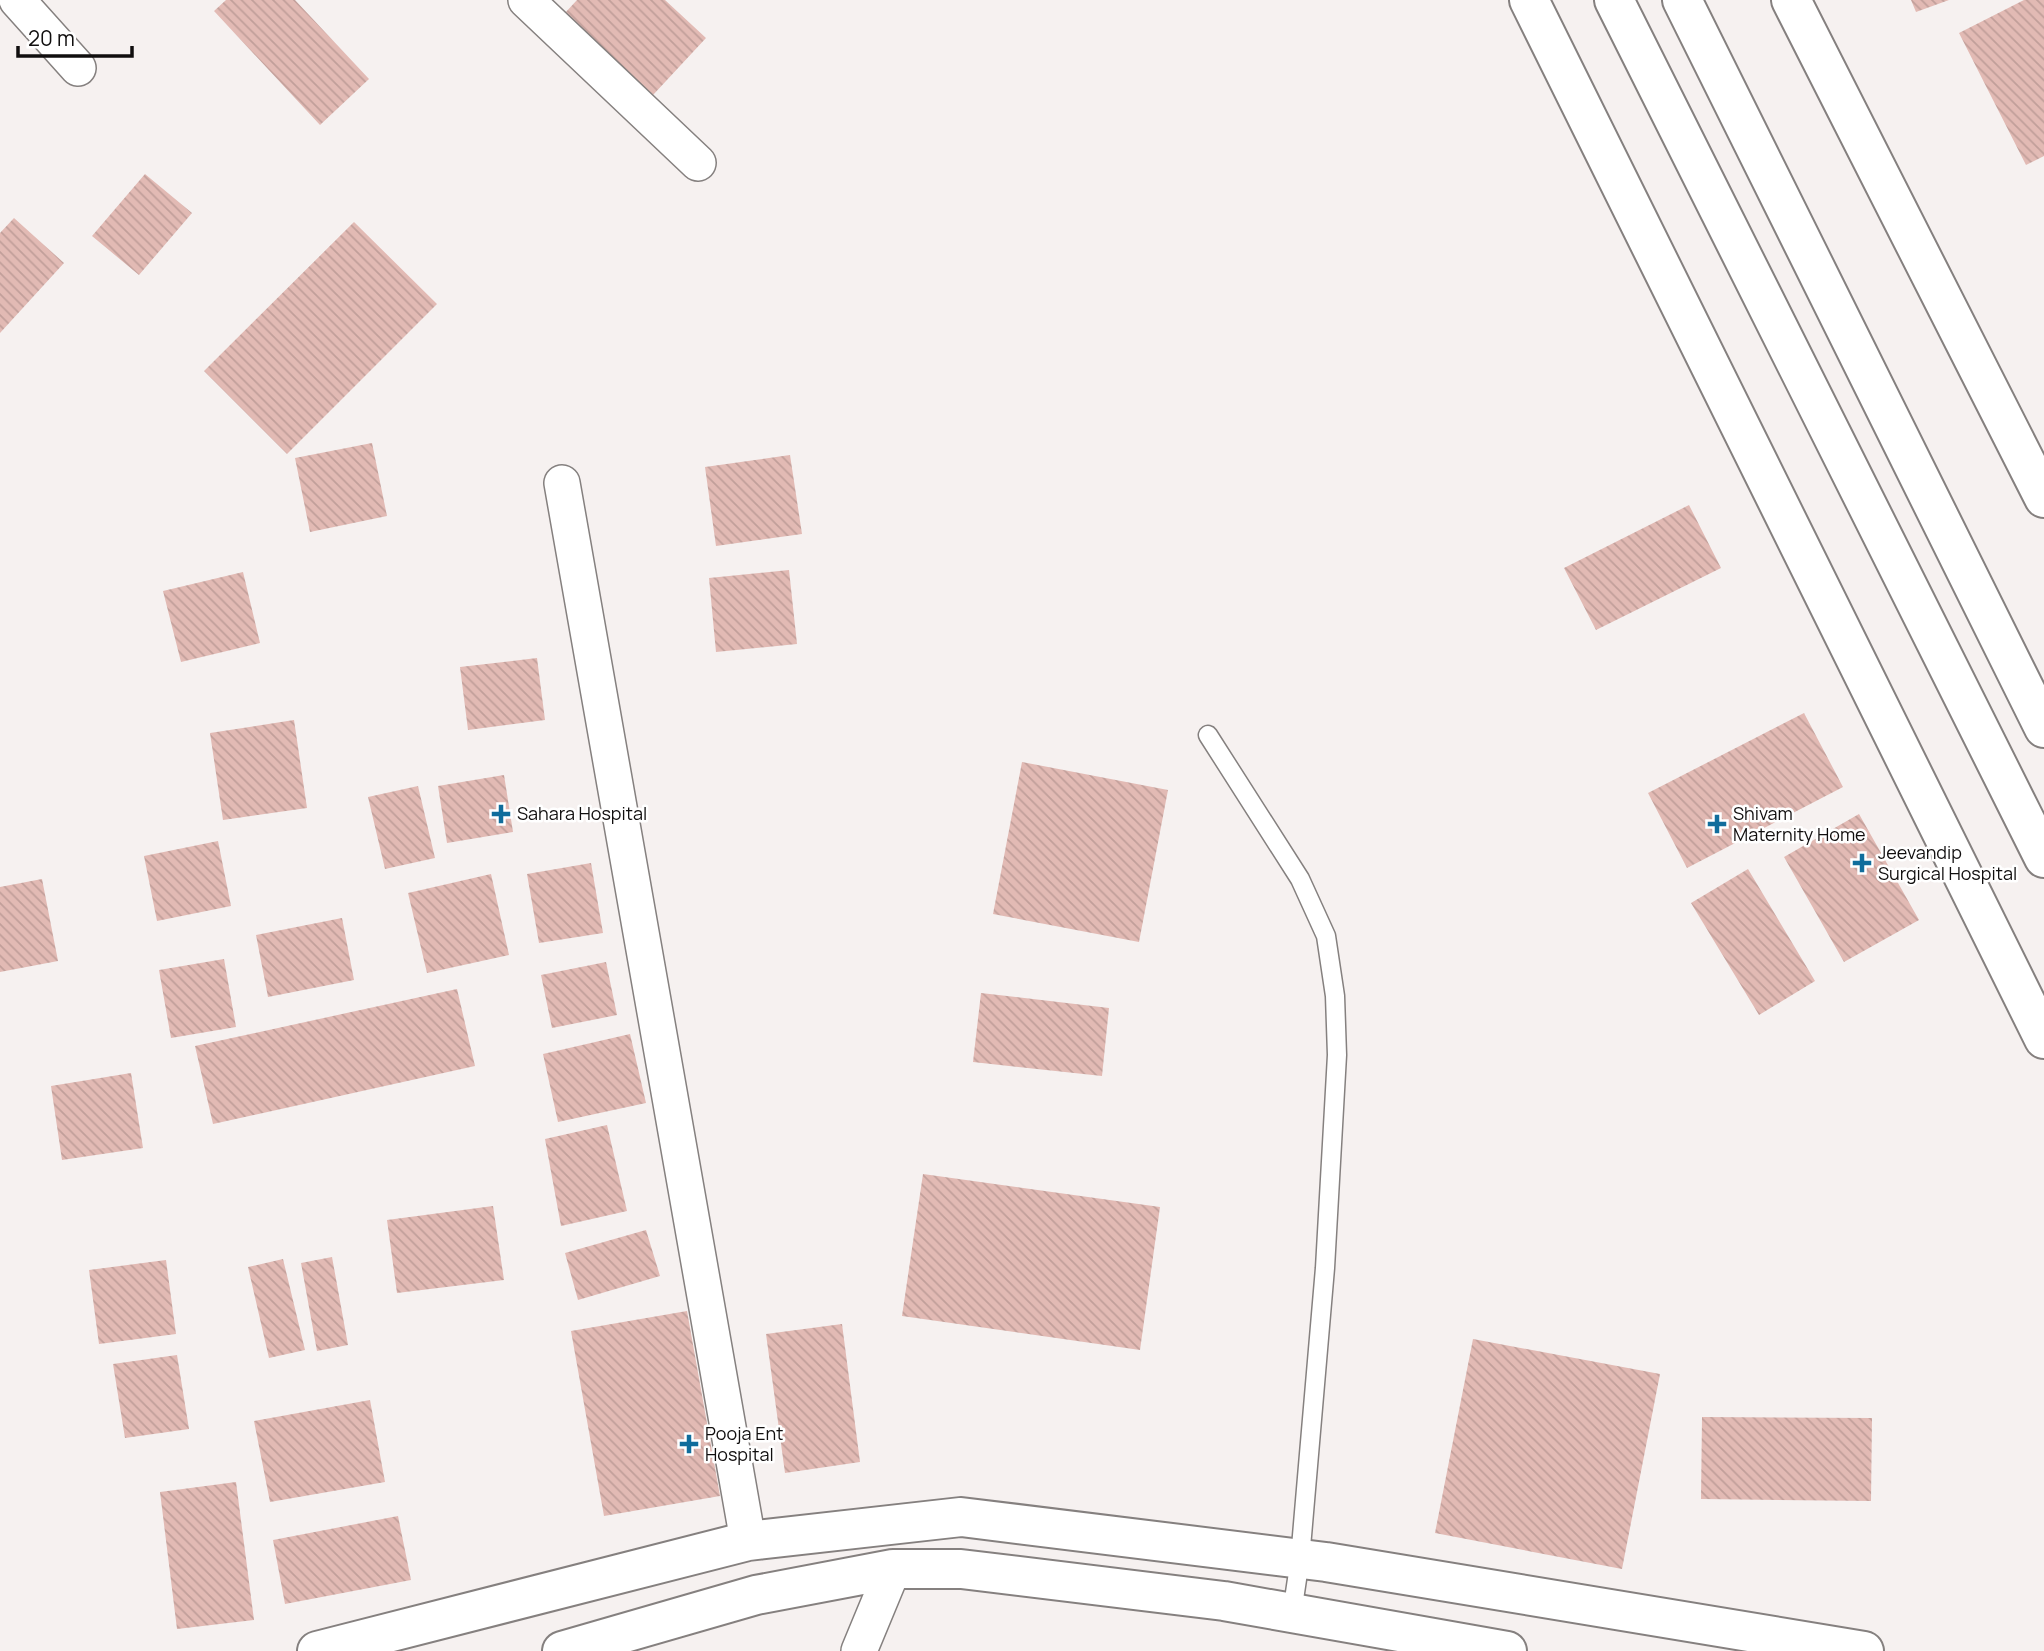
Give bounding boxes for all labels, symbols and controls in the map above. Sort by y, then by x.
scale bar [18,14,131,58]
text: 20 m [28,24,75,52]
place label: Sahara Hospital [517,801,647,825]
place label: Shivam Maternity Home [1733,801,1866,846]
marker: Sahara Hospital [491,804,511,824]
marker: Shivam Maternity Home [1707,814,1727,834]
place label: Jeevandip Surgical Hospital [1878,840,2017,885]
marker: Jeevandip Surgical Hospital [1852,853,1872,873]
place label: Pooja Ent Hospital [705,1421,783,1466]
marker: Pooja Ent Hospital [679,1434,699,1454]

